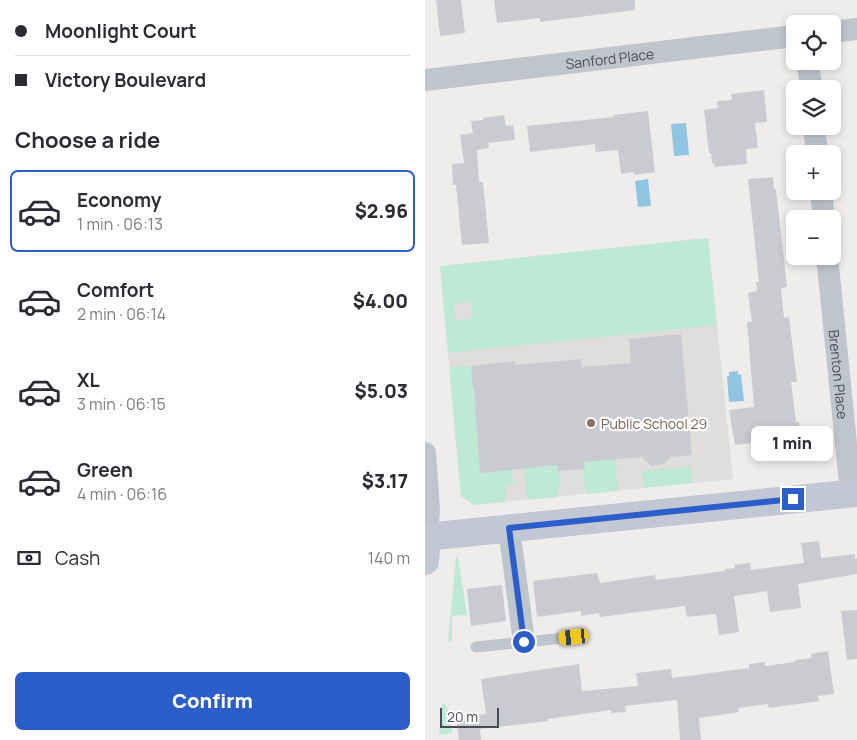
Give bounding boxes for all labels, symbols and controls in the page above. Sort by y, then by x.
map controls [786,15,841,265]
button: locate [786,15,841,70]
text: Moonlight Court [45,18,196,44]
street label: Sanford Place [564,43,655,73]
text: Victory Boulevard [45,67,206,93]
button: layers [786,80,841,135]
text: Choose a ride [15,125,160,155]
button: + [786,145,841,200]
text: Economy [77,187,161,213]
icon: car [17,189,62,234]
text: $2.96 [355,198,408,224]
button: − [786,210,841,265]
text: 1 min · 06:13 [77,213,163,235]
text: Comfort [77,277,154,303]
icon: car [17,279,62,324]
text: $4.00 [353,288,408,314]
text: 2 min · 06:14 [77,303,166,325]
street label: Brenton Place [825,329,853,420]
text: XL [77,367,100,393]
icon: car [17,369,62,414]
text: $5.03 [355,378,408,404]
text: 3 min · 06:15 [77,393,166,415]
place label: Public School 29 [601,414,707,433]
marker: Public School 29 [585,417,597,429]
callout: 1 min [752,426,834,462]
text: 1 min [772,432,812,454]
text: Green [77,457,133,483]
icon: car [17,459,62,504]
text: $3.17 [362,468,408,494]
text: 4 min · 06:16 [77,483,167,505]
route end [782,488,804,510]
icon: cash [15,544,43,572]
text: Cash [55,545,100,571]
text: 140 m [368,547,410,569]
car [558,628,589,646]
route start [513,631,535,653]
button: Confirm [15,672,410,730]
scale bar [440,705,499,728]
text: 20 m [447,707,478,726]

